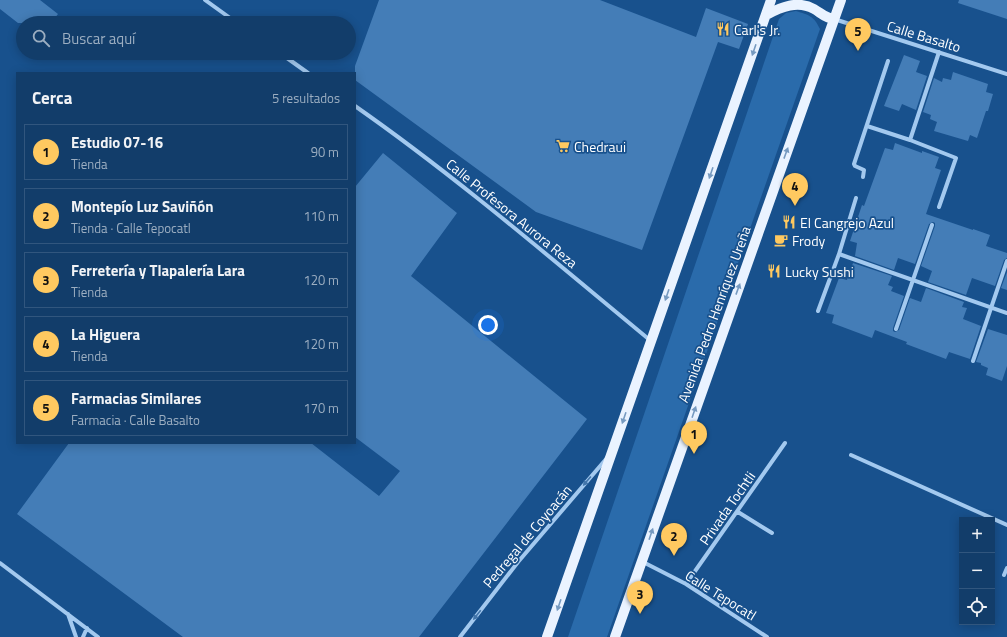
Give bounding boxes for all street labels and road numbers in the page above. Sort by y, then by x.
street label: Calle Basalto [885,15,963,57]
street label: Calle Profesora Aurora Reza [442,153,582,273]
street label: Avenida Pedro Henríquez Ureña [672,223,756,405]
street label: Privada Tochtli [694,467,760,549]
street label: Pedregal de Coyoacán [478,480,576,592]
street label: Calle Tepocatl [681,565,761,625]

